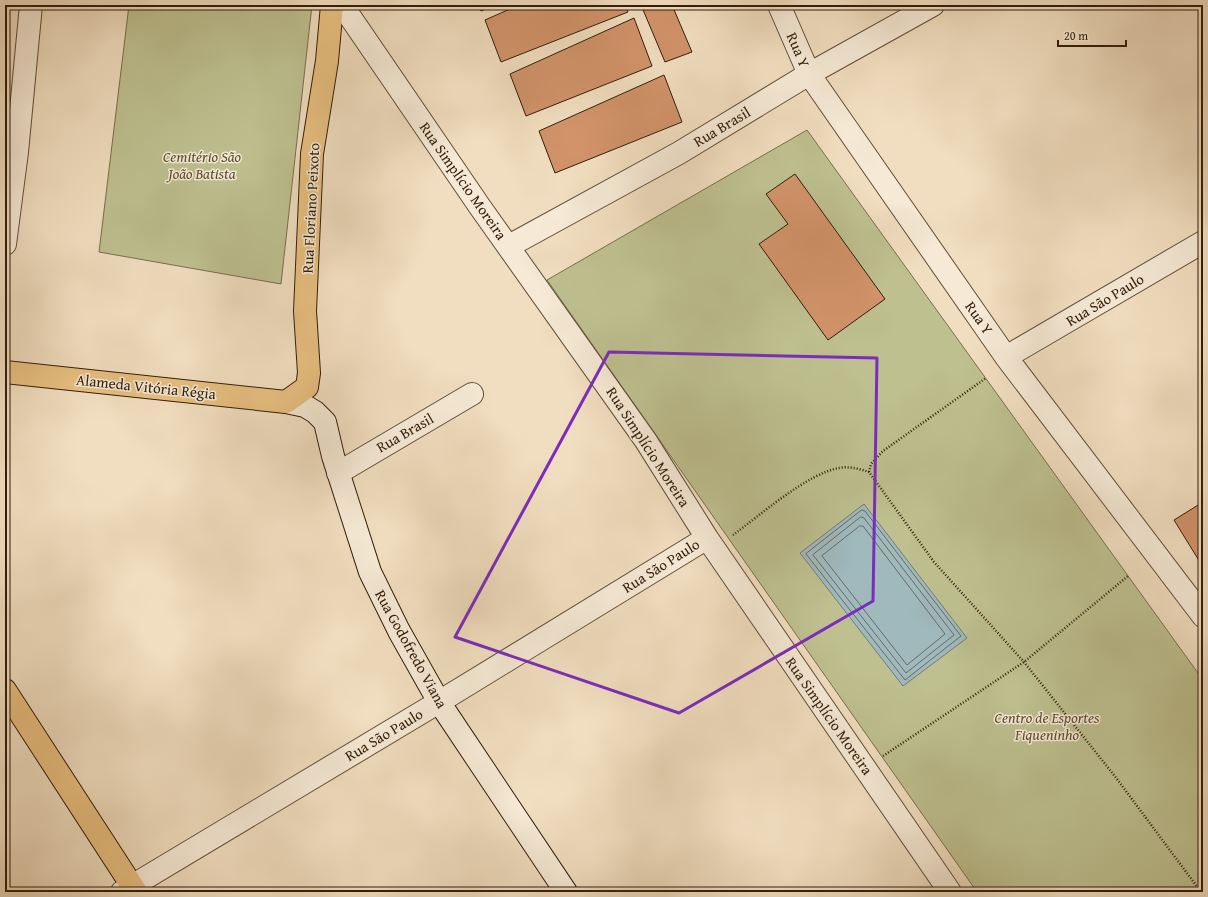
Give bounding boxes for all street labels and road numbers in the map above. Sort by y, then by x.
street label: Rua Y [782,29,815,71]
street label: Rua Brasil [689,101,754,152]
street label: Rua Simplício Moreira [415,118,512,244]
street label: Rua Floriano Peixoto [297,142,324,274]
street label: Rua São Paulo [1062,268,1148,331]
street label: Rua Y [960,297,998,339]
street label: Alameda Vitória Régia [75,369,217,404]
street label: Rua Simplício Moreira [602,382,695,511]
street label: Rua Brasil [372,408,437,457]
street label: Rua São Paulo [618,533,704,598]
street label: Rua Godofredo Viana [370,586,453,712]
street label: Rua Simplício Moreira [781,653,878,779]
street label: Rua São Paulo [341,703,427,766]

